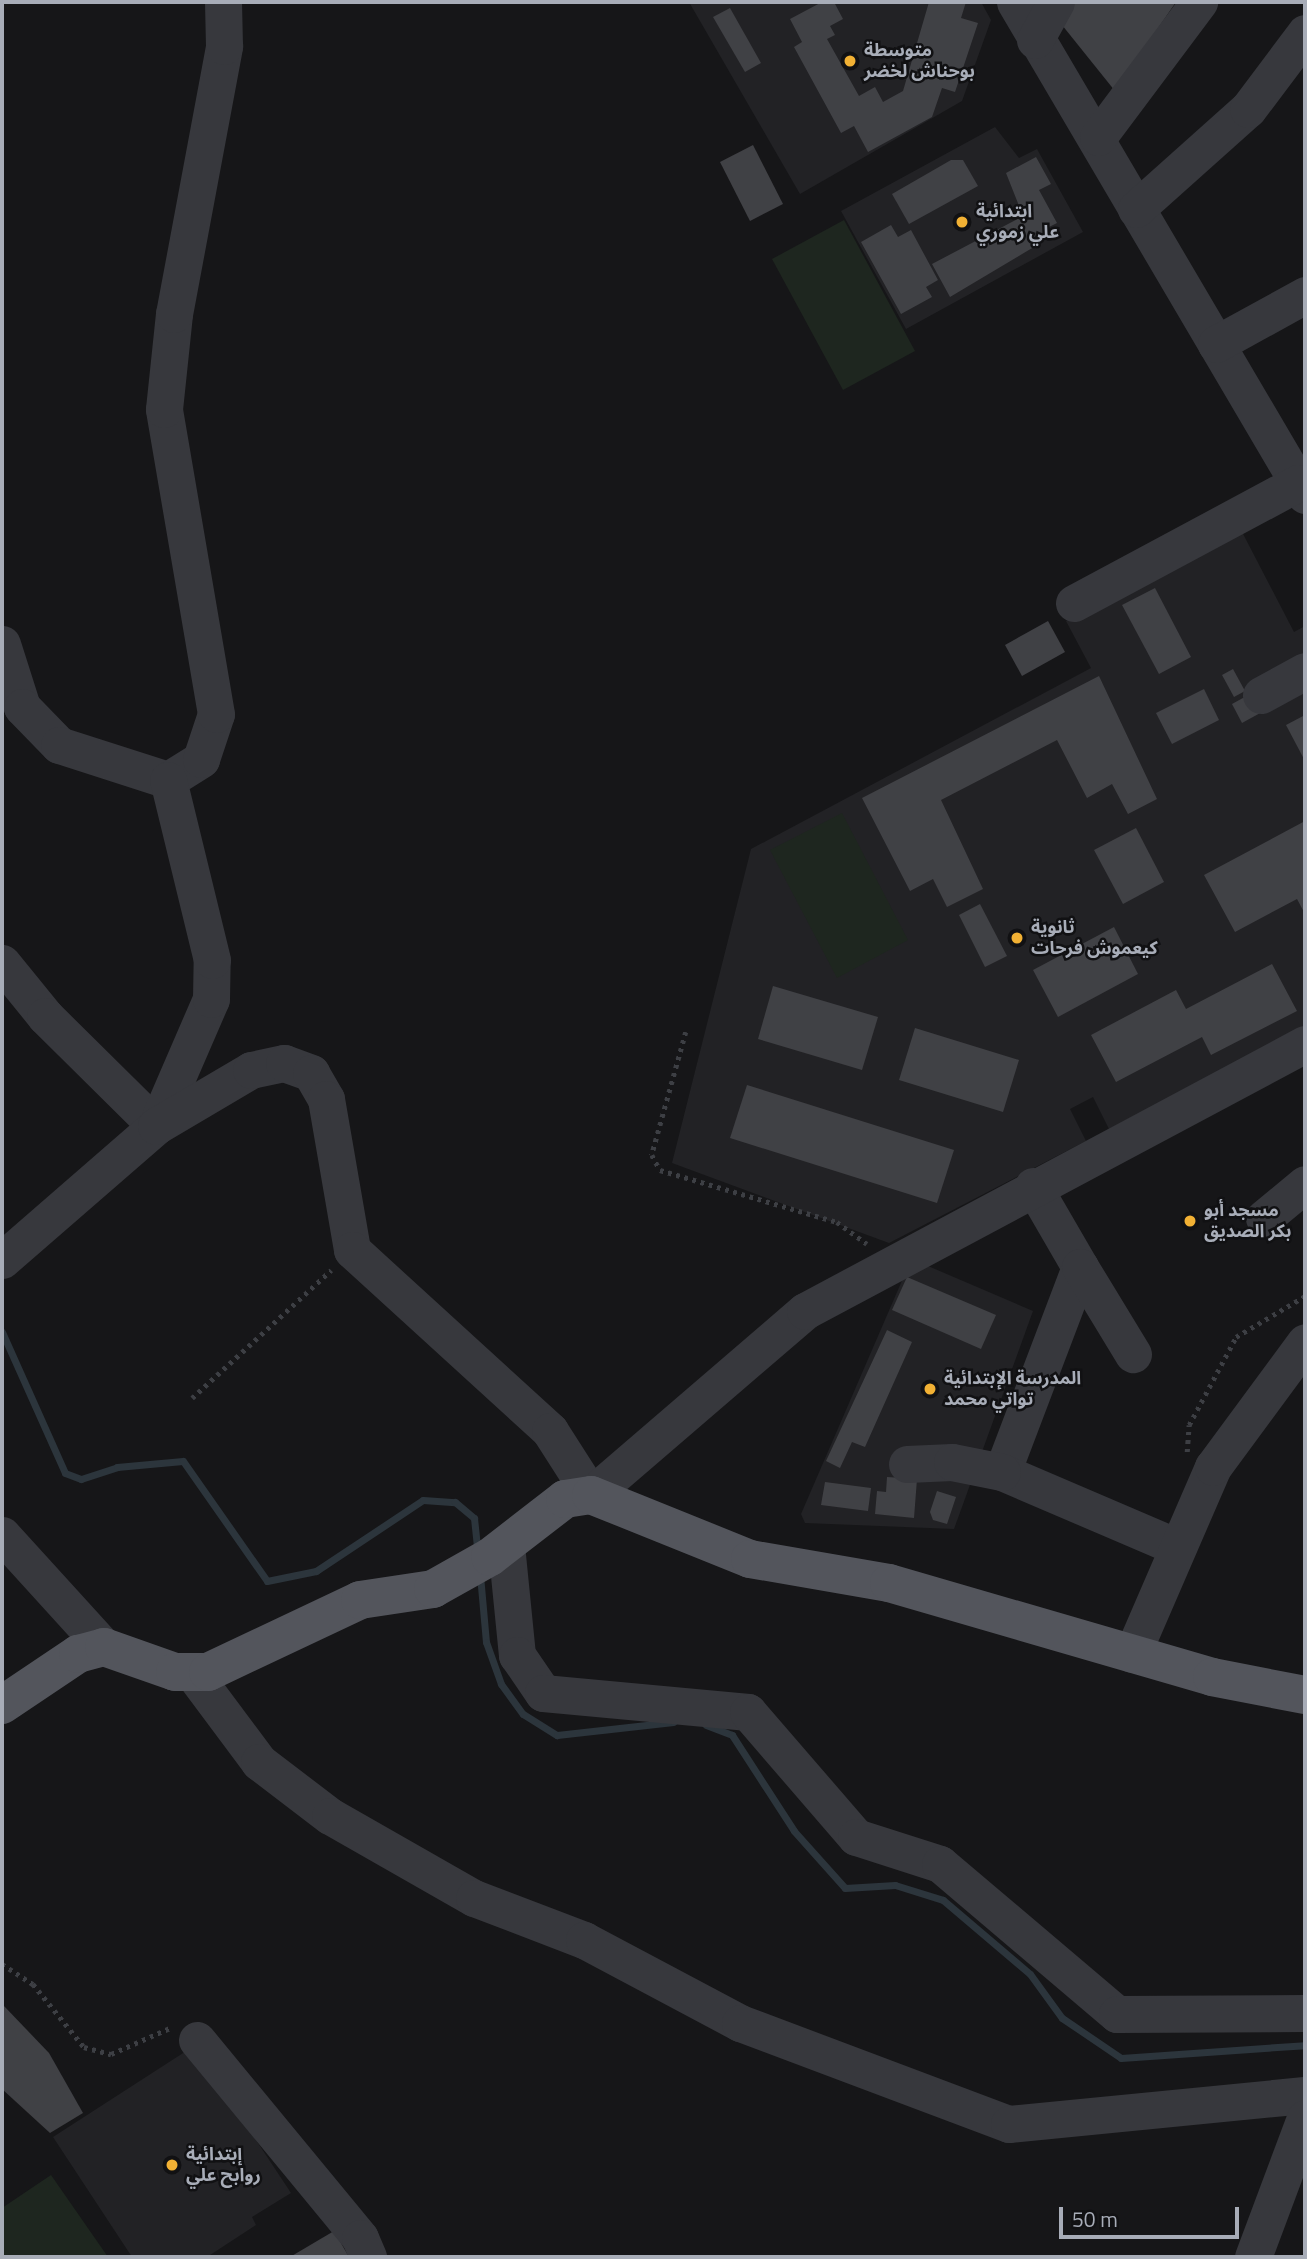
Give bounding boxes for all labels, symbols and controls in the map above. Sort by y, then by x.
place label: متوسطة بوحناش لخضر [864,40,975,82]
marker: متوسطة بوحناش لخضر [842,53,858,69]
place label: ابتدائية علي زموري [976,201,1059,244]
marker: ابتدائية علي زموري [954,214,970,230]
place label: ثانوية كيعموش فرحات [1031,917,1158,960]
marker: ثانوية كيعموش فرحات [1009,930,1025,946]
place label: مسجد أبو بكر الصديق [1204,1200,1291,1242]
marker: مسجد أبو بكر الصديق [1182,1213,1198,1229]
place label: المدرسة الإبتدائية تواتي محمد [944,1368,1081,1410]
marker: المدرسة الإبتدائية تواتي محمد [922,1381,938,1397]
place label: إبتدائية روابح علي [186,2144,261,2186]
marker: إبتدائية روابح علي [164,2157,180,2173]
scale bar [1062,2192,1242,2236]
text: 50 m [1072,2203,1118,2235]

